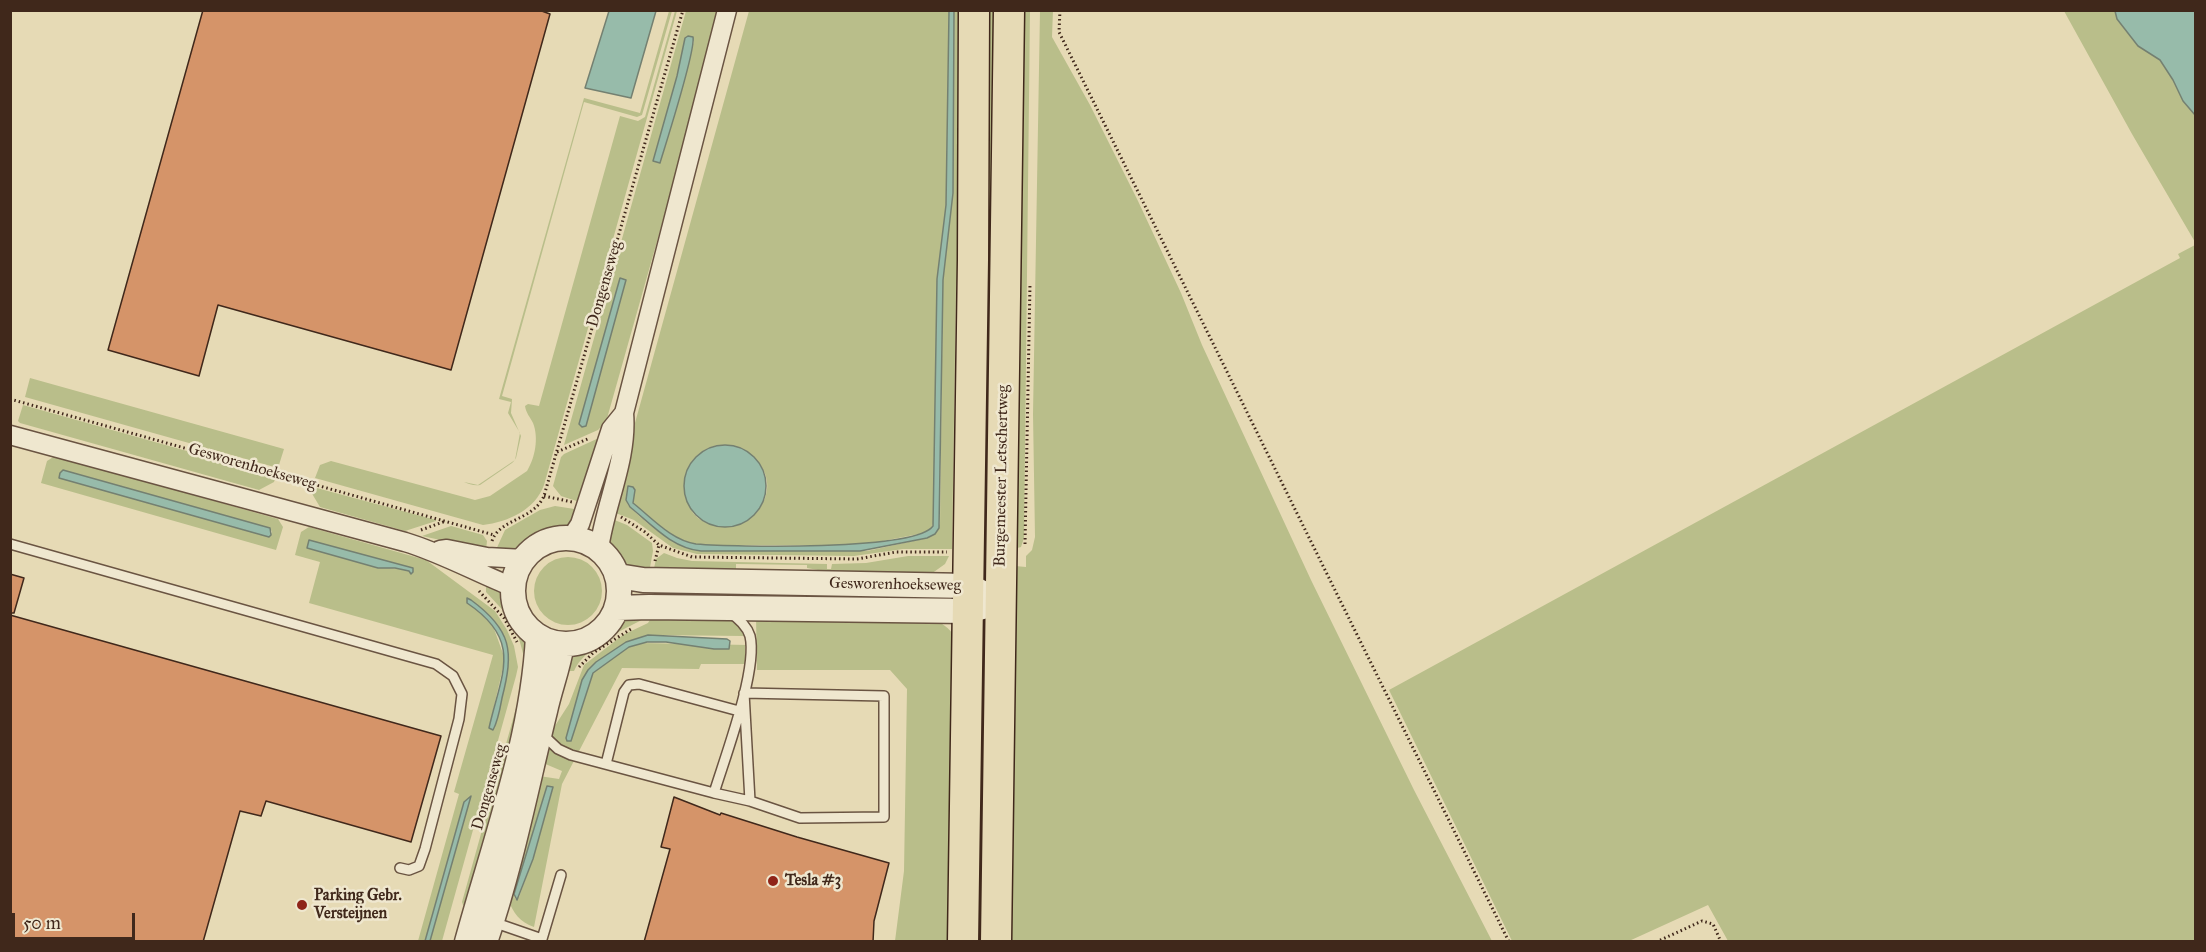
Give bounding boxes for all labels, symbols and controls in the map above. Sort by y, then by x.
street label: Dongenseweg [583,238,627,330]
street label: Burgemeester Letschertweg [991,385,1013,567]
street label: Gesworenhoekseweg [186,440,318,494]
street label: Gesworenhoekseweg [829,574,961,596]
street label: Dongenseweg [468,741,512,833]
place label: Tesla #3 [785,871,841,891]
marker: Tesla #3 [766,874,780,888]
place label: Parking Gebr. Versteijnen [314,886,402,924]
marker: Parking Gebr. Versteijnen [295,898,309,912]
scale bar [15,901,138,939]
text: 50 m [23,912,61,934]

